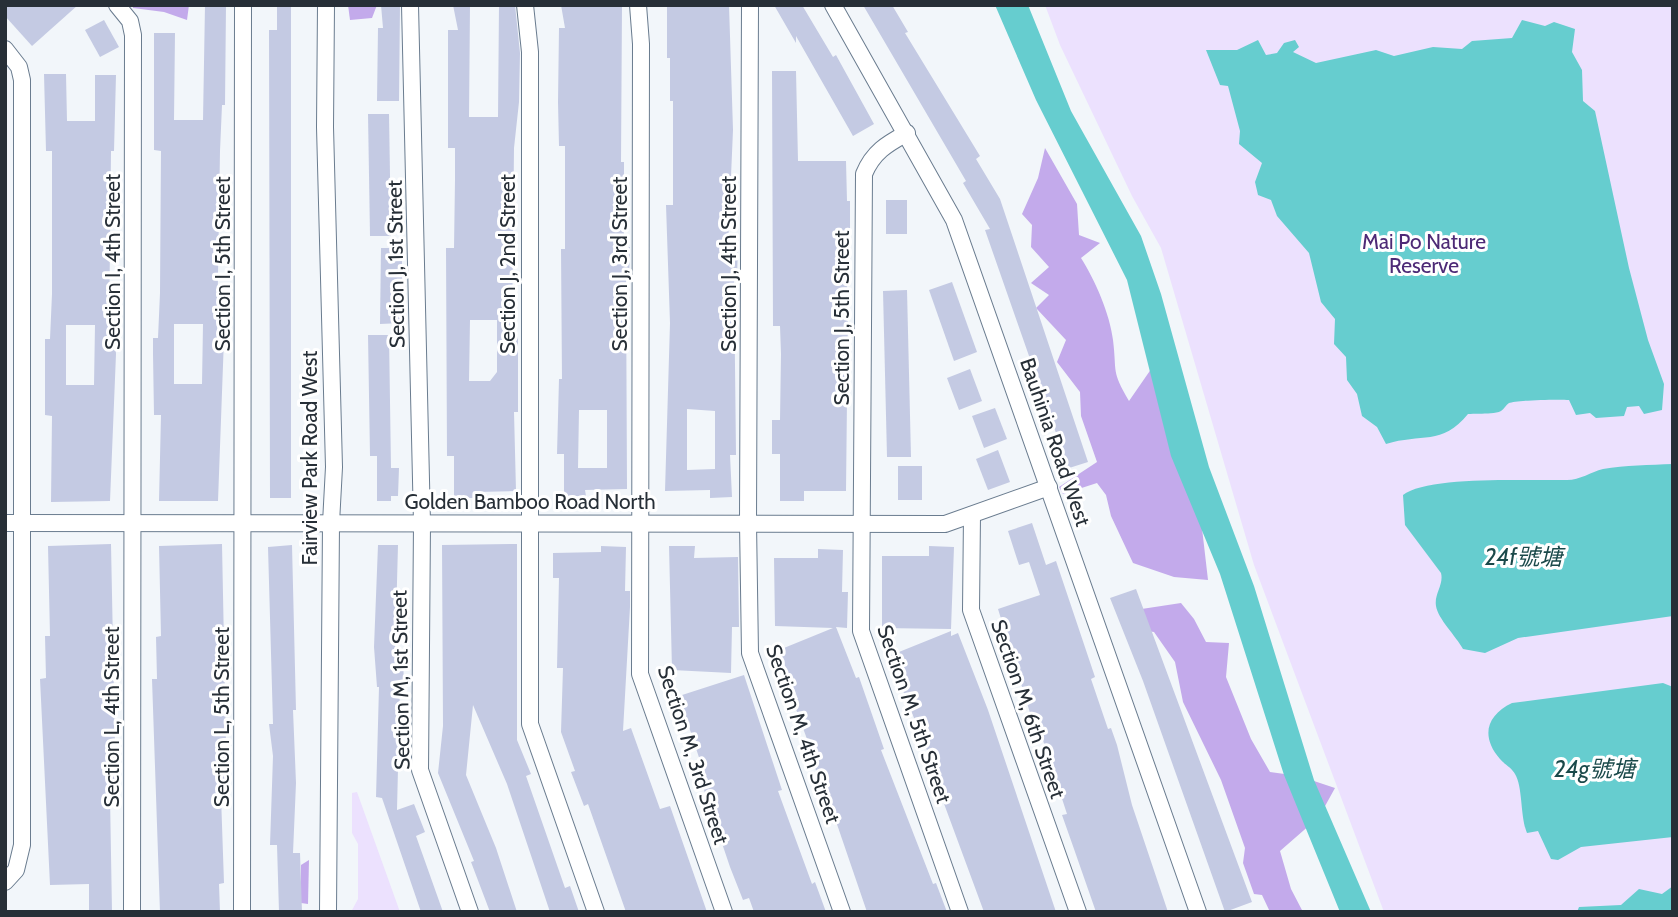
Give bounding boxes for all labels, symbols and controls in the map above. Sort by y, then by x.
street label: Section I, 4th Street [100,174,125,350]
street label: Section J, 2nd Street [495,174,520,354]
street label: Section I, 5th Street [210,176,235,352]
street label: Section J, 4th Street [716,176,741,352]
street label: Section J, 3rd Street [607,177,632,351]
street label: Section J, 1st Street [382,180,409,348]
park label: Mai Po Nature Reserve [1362,229,1486,278]
street label: Section J, 5th Street [829,230,854,406]
street label: Fairview Park Road West [297,351,322,565]
street label: Bauhinia Road West [1015,354,1096,529]
street label: Golden Bamboo Road North [404,489,656,514]
water label: 24f號塘 [1485,543,1566,571]
street label: Section M, 1st Street [386,590,415,770]
street label: Section M, 6th Street [986,616,1071,802]
street label: Section M, 5th Street [872,621,957,806]
street label: Section L, 4th Street [99,626,124,808]
street label: Section L, 5th Street [209,627,234,807]
street label: Section M, 4th Street [761,641,846,827]
street label: Section M, 3rd Street [653,662,734,847]
water label: 24g號塘 [1554,755,1639,783]

